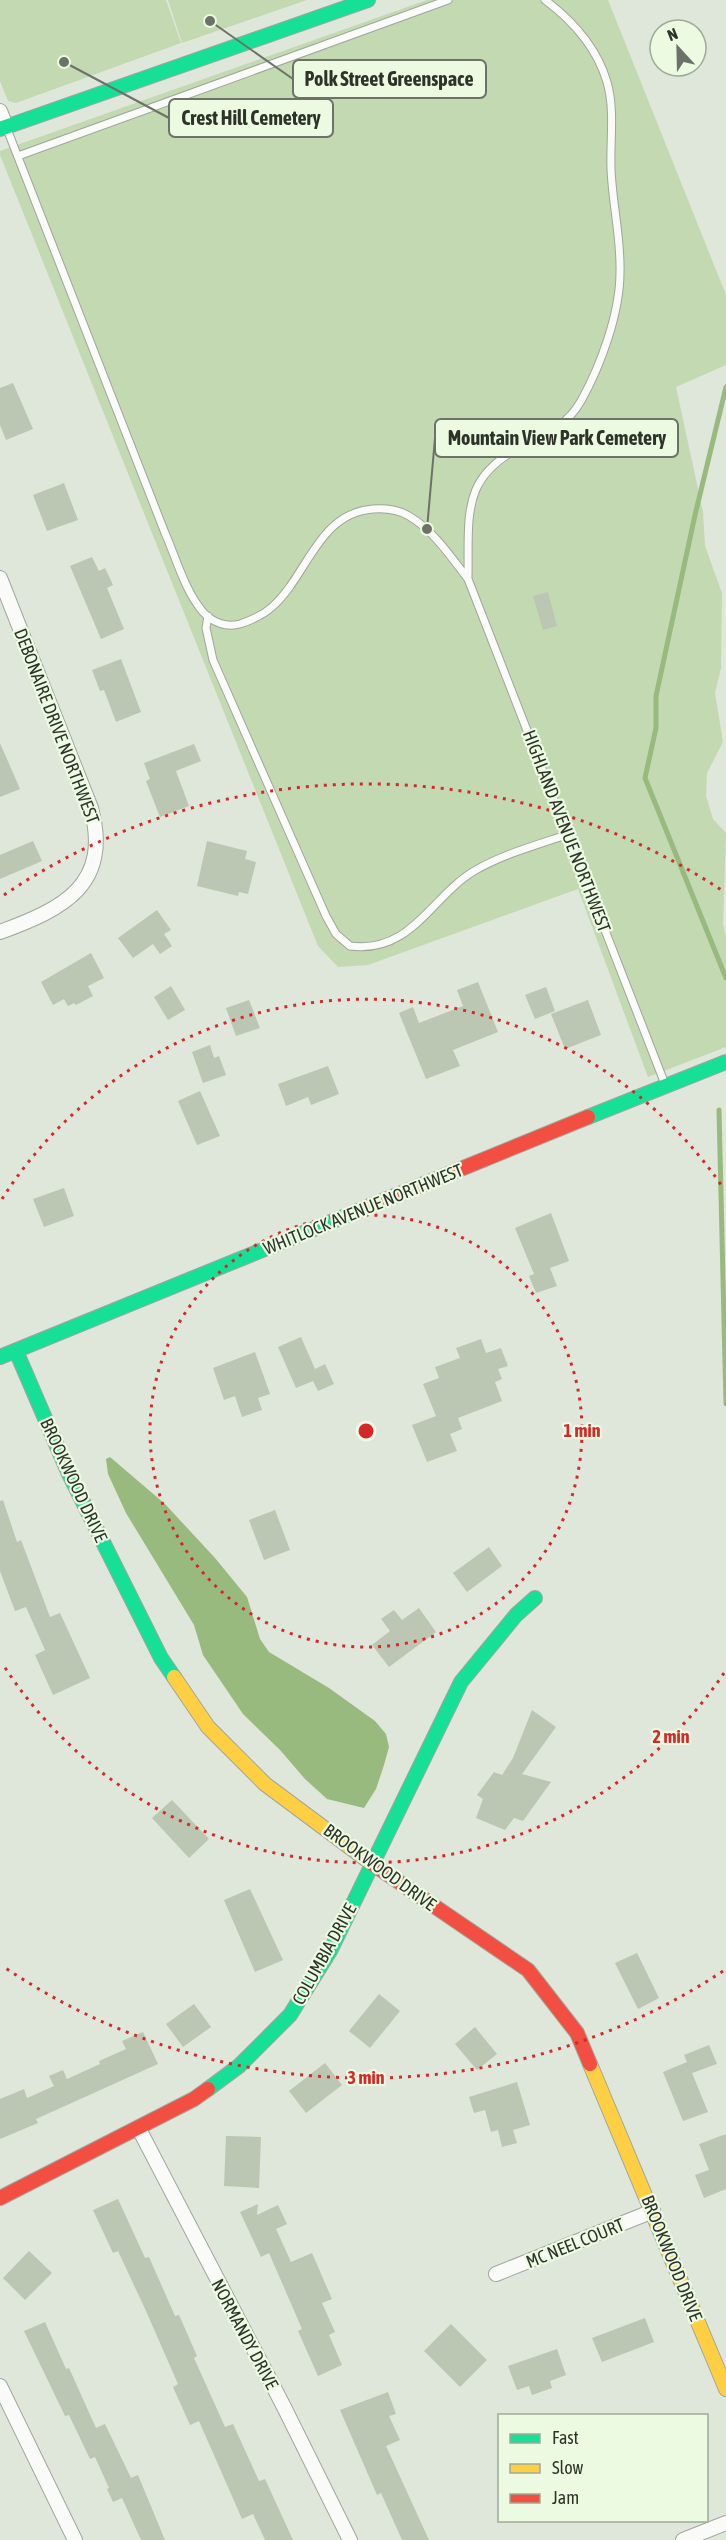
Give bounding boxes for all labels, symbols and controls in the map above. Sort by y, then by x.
north arrow [648,18,708,78]
text: N [665,24,680,44]
callout: Polk Street Greenspace [293,60,486,98]
text: Polk Street Greenspace [304,67,474,90]
callout: Crest Hill Cemetery [169,99,333,137]
text: Crest Hill Cemetery [181,106,321,129]
callout: Mountain View Park Cemetery [435,419,678,457]
text: Mountain View Park Cemetery [448,426,667,449]
street label: DEBONAIRE DRIVE NORTHWEST [10,625,104,827]
street label: HIGHLAND AVENUE NORTHWEST [519,727,615,935]
street label: WHITLOCK AVENUE NORTHWEST [260,1159,466,1259]
street label: BROOKWOOD DRIVE [36,1415,112,1545]
text: 1 min [564,1420,601,1441]
centre of rings [356,1421,376,1441]
text: 2 min [653,1726,690,1747]
street label: BROOKWOOD DRIVE [320,1819,441,1915]
street label: COLUMBIA DRIVE [288,1899,361,2008]
text: 3 min [348,2067,385,2088]
street label: BROOKWOOD DRIVE [637,2192,707,2324]
street label: MC NEEL COURT [523,2214,627,2272]
street label: NORMANDY DRIVE [207,2275,283,2393]
legend [498,2414,708,2522]
text: Fast [552,2427,579,2448]
text: Slow [552,2457,583,2478]
text: Jam [552,2487,579,2508]

